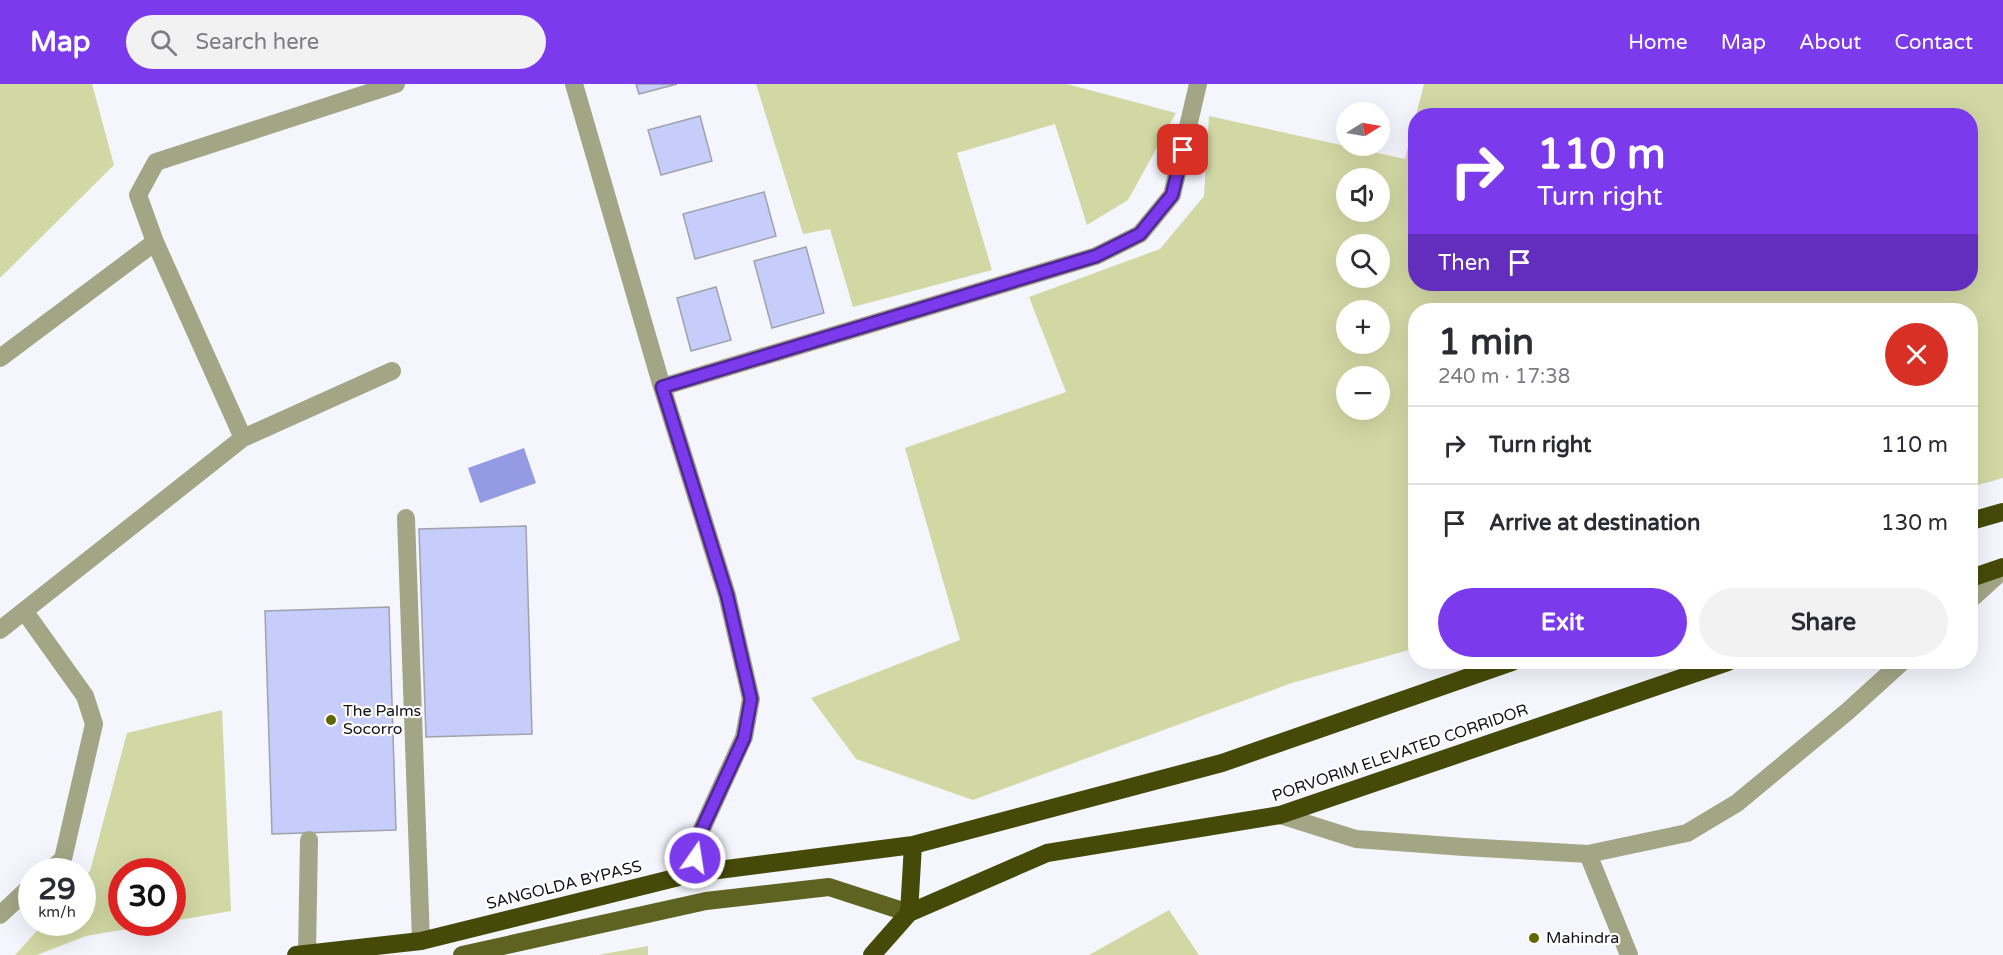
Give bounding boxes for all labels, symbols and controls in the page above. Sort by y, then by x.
search box [126,15,546,69]
text: Map [30,25,90,59]
icon: search [147,26,180,59]
text: Search here [195,29,319,55]
text: Home [1628,30,1688,55]
text: Map [1721,30,1766,55]
text: About [1799,30,1861,55]
text: Contact [1894,30,1973,55]
north arrow [1336,102,1390,156]
map controls [1336,102,1390,420]
pin [1157,124,1208,175]
text: 110 m [1537,129,1666,180]
icon: right [1438,132,1516,210]
icon: arrive [1166,133,1199,166]
button: sound [1336,168,1390,222]
text: Turn right [1537,180,1663,213]
button: search [1336,234,1390,288]
icon: arrive [1503,246,1536,279]
text: Then [1438,250,1491,276]
button: + [1336,300,1390,354]
text: 1 min [1438,321,1534,364]
button: close [1885,323,1948,386]
text: 240 m · 17:38 [1438,365,1570,389]
button: − [1336,366,1390,420]
icon: right [1438,429,1471,462]
text: Turn right [1489,432,1591,458]
text: 110 m [1881,432,1948,458]
icon: arrive [1438,507,1471,540]
text: Arrive at destination [1489,510,1700,536]
text: 130 m [1881,510,1948,536]
button: Exit [1438,588,1687,657]
button: Share [1699,588,1948,657]
street label: PORVORIM ELEVATED CORRIDOR [1269,700,1531,806]
place label: The Palms Socorro [343,701,421,739]
marker: The Palms Socorro [324,713,338,727]
position arrow [663,826,727,890]
street label: SANGOLDA BYPASS [484,856,644,914]
speed limit sign: 30 [108,858,186,936]
text: 29 [38,871,76,908]
text: km/h [38,903,76,921]
place label: Mahindra [1546,928,1619,948]
marker: Mahindra [1527,931,1541,945]

